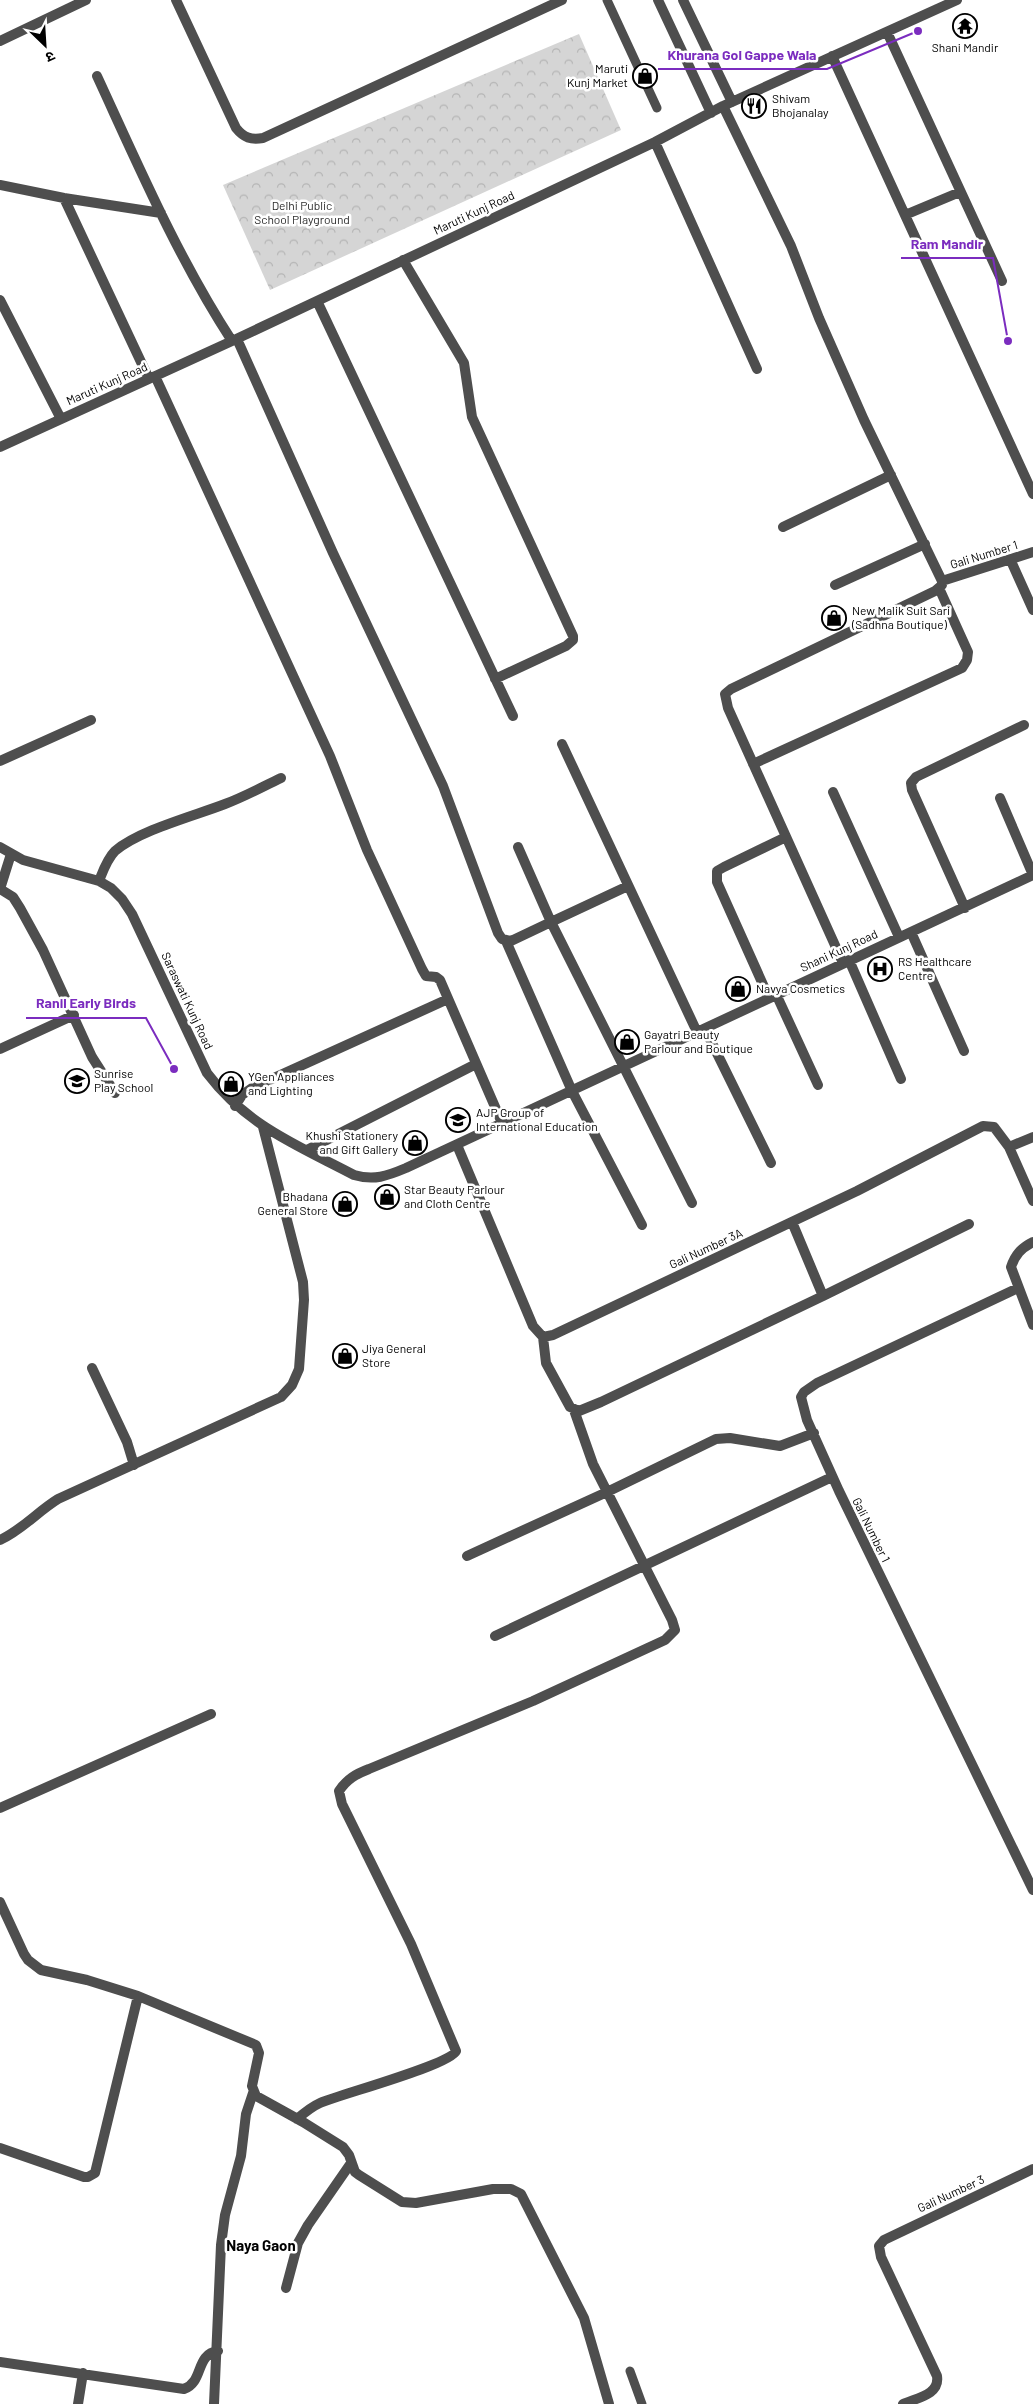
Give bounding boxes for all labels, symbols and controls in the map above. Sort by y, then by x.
temple icon: Shani Mandir [952,13,978,39]
north arrow [20,20,70,70]
callout: Khurana Gol Gappe Wala [658,40,827,69]
place label: Shani Mandir [932,40,999,54]
text: Khurana Gol Gappe Wala [667,46,817,63]
text: उ [43,48,58,67]
place label: Maruti Kunj Market [567,61,628,89]
shop icon: Maruti Kunj Market [632,63,658,89]
place label: Shivam Bhojanalay [772,91,829,119]
restaurant icon: Shivam Bhojanalay [741,93,767,119]
street label: Maruti Kunj Road [431,187,516,237]
park label: Delhi Public School Playground [254,198,350,226]
callout: Ram Mandir [901,229,993,258]
text: Ram Mandir [911,235,984,252]
street label: Maruti Kunj Road [64,359,149,407]
street label: Gali Number 1 [948,537,1019,571]
place label: New Malik Suit Sari (Sadhna Boutique) [851,603,950,631]
shop icon: New Malik Suit Sari (Sadhna Boutique) [821,605,847,631]
street label: Shani Kunj Road [798,926,879,974]
street label: Saraswati Kunj Road [159,950,217,1051]
place label: RS Healthcare Centre [898,954,972,982]
hospital icon: RS Healthcare Centre [867,956,893,982]
shop icon: Navya Cosmetics [725,976,751,1002]
place label: Navya Cosmetics [756,981,845,995]
callout: Ranil Early Birds [26,989,146,1018]
text: Ranil Early Birds [36,994,136,1011]
place label: Gayatri Beauty Parlour and Boutique [644,1027,753,1055]
shop icon: Gayatri Beauty Parlour and Boutique [614,1029,640,1055]
place label: Sunrise Play School [94,1066,153,1094]
school or university icon: Sunrise Play School [64,1068,90,1094]
place label: YGen Appliances and Lighting [248,1069,334,1097]
shop icon: YGen Appliances and Lighting [218,1071,244,1097]
place label: AJP Group of International Education [476,1105,598,1133]
school or university icon: AJP Group of International Education [445,1107,471,1133]
place label: Khushi Stationery and Gift Gallery [306,1128,398,1156]
shop icon: Khushi Stationery and Gift Gallery [402,1130,428,1156]
place label: Star Beauty Parlour and Cloth Centre [404,1182,505,1210]
shop icon: Star Beauty Parlour and Cloth Centre [374,1184,400,1210]
place label: Bhadana General Store [257,1189,328,1217]
shop icon: Bhadana General Store [332,1191,358,1217]
street label: Gali Number 3A [667,1225,744,1271]
place label: Jiya General Store [362,1341,426,1369]
shop icon: Jiya General Store [332,1343,358,1369]
street label: Gali Number 1 [850,1495,894,1564]
street label: Gali Number 3 [915,2172,986,2215]
district label: Naya Gaon [226,2236,296,2254]

